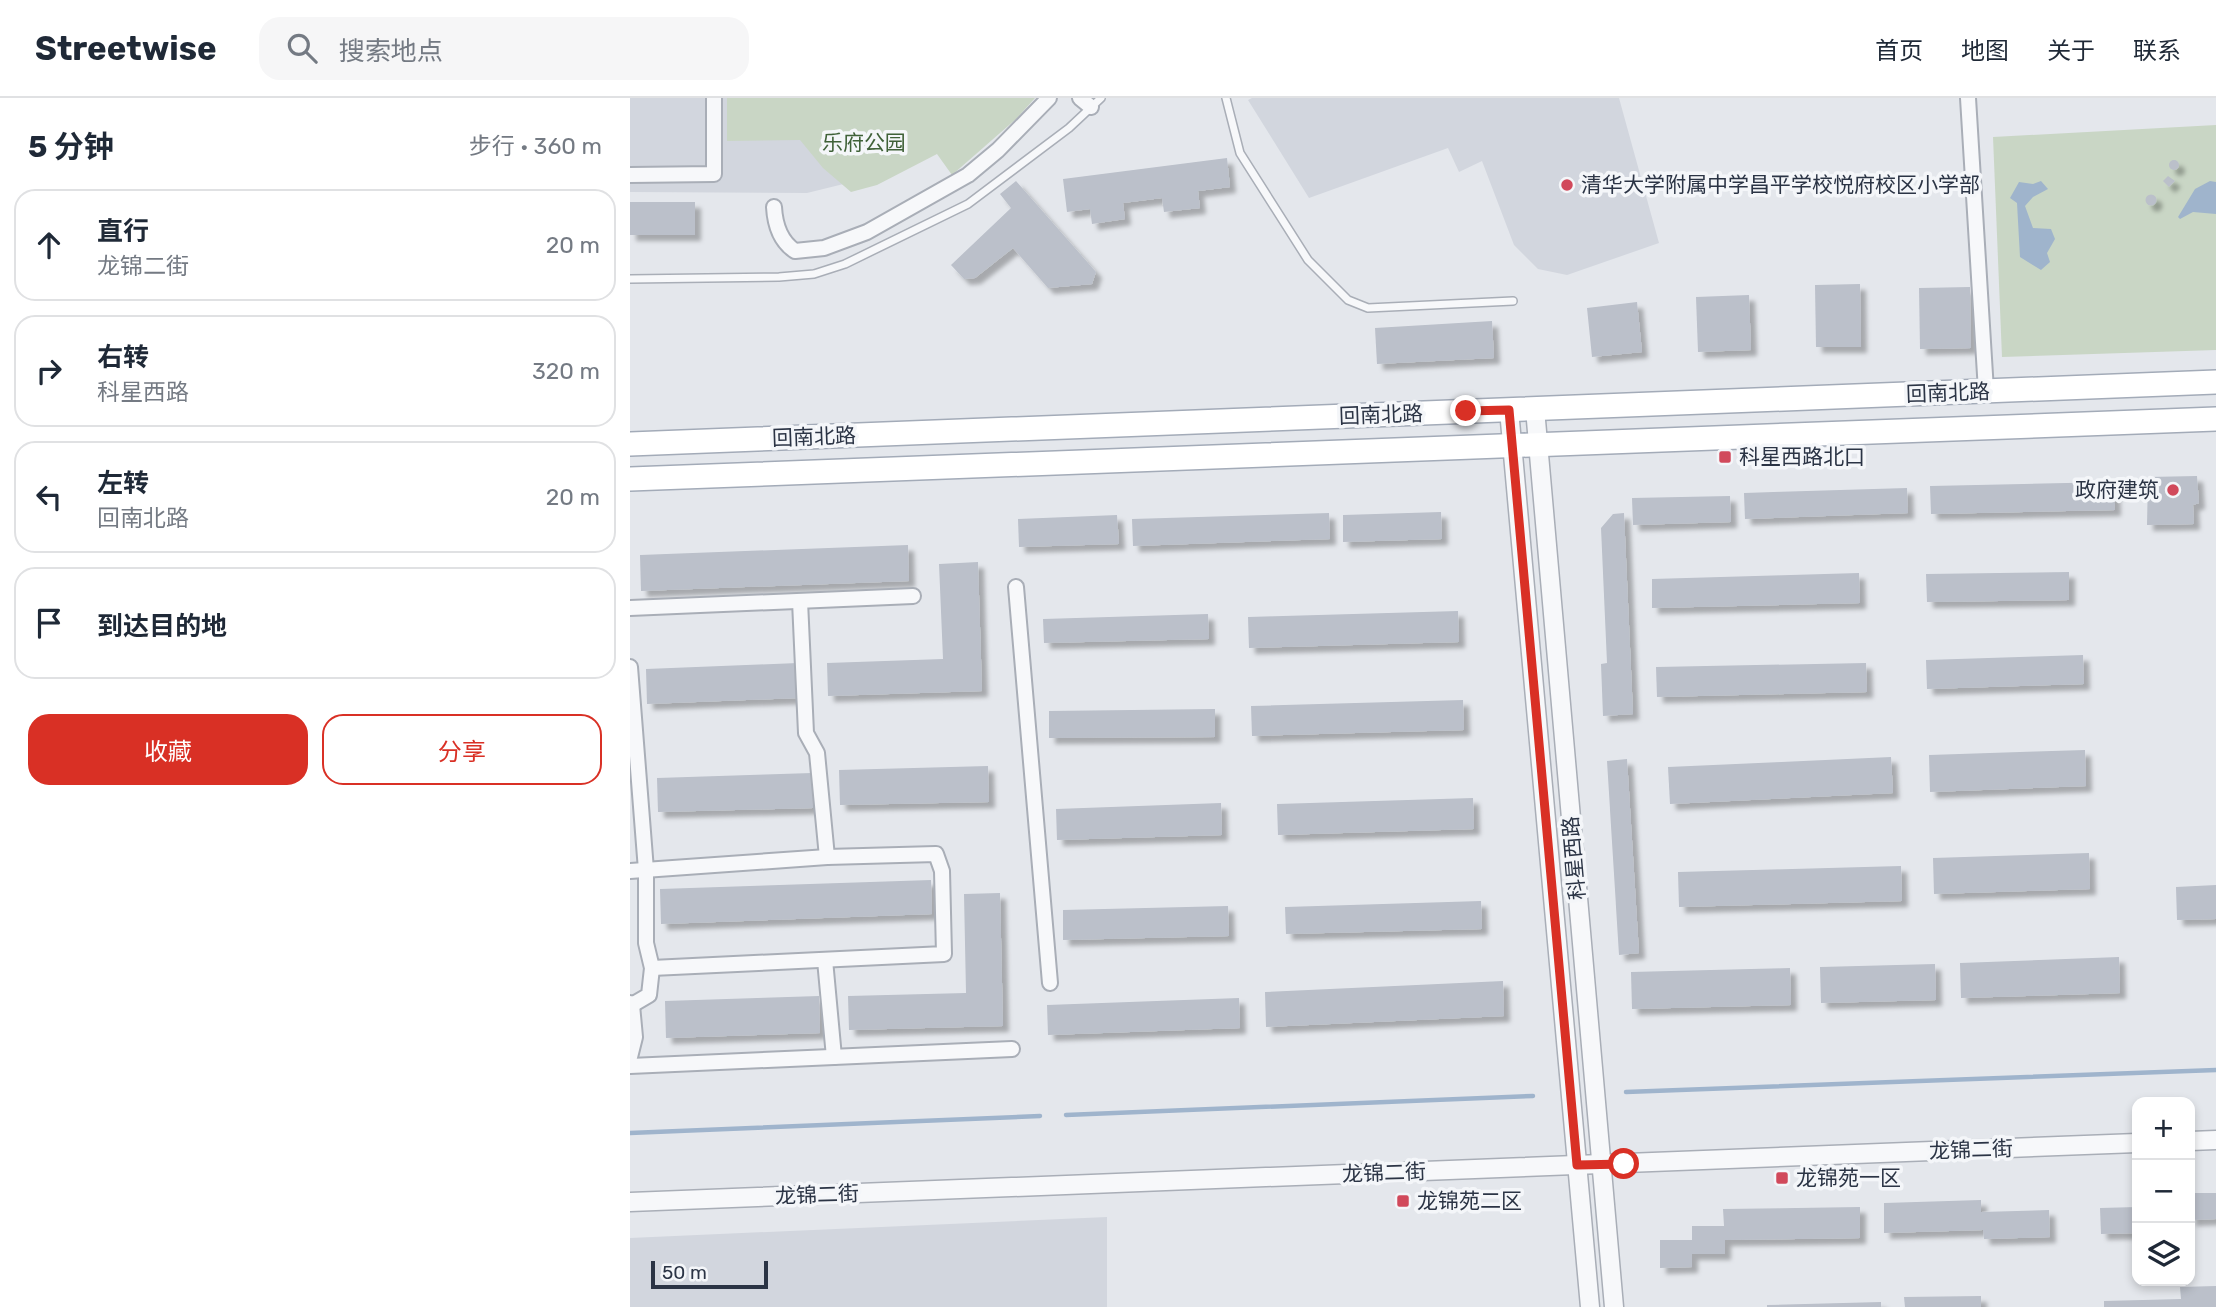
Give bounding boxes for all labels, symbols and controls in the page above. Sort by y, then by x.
search box [259,17,749,80]
text: Streetwise [35,29,217,68]
icon: search [283,29,321,67]
text: 搜索地点 [339,36,443,67]
text: 首页 [1875,37,1923,65]
text: 地图 [1961,37,2009,65]
text: 关于 [2047,37,2095,65]
text: 联系 [2133,37,2181,65]
text: 5 分钟 [28,129,114,165]
park label: 乐府公园 [822,130,906,155]
text: 步行 · 360 m [469,132,602,160]
place label: 清华大学附属中学昌平学校悦府校区小学部 [1581,172,1980,197]
marker: 清华大学附属中学昌平学校悦府校区小学部 [1559,177,1575,193]
text: 直行 [97,216,149,247]
icon: ahead [30,226,68,264]
text: 20 m [546,231,600,259]
text: 龙锦二街 [97,252,189,280]
text: 右转 [97,342,149,373]
icon: right [30,352,68,390]
text: 320 m [532,357,600,385]
text: 科星西路 [97,378,189,406]
street label: 回南北路 [1906,379,1990,406]
route end [1450,395,1481,426]
street label: 回南北路 [1339,401,1423,428]
street label: 回南北路 [772,423,856,450]
place label: 科星西路北口 [1739,444,1865,469]
marker: 科星西路北口 [1717,449,1733,465]
text: 左转 [97,468,149,499]
place label: 政府建筑 [2075,477,2159,502]
icon: left [30,478,68,516]
marker: 政府建筑 [2165,482,2181,498]
text: 20 m [546,483,600,511]
text: 回南北路 [97,504,189,532]
icon: arrive [30,604,68,642]
text: 到达目的地 [97,611,227,642]
button: 收藏 [28,714,308,785]
button: 分享 [322,714,602,785]
street label: 科星西路 [1557,815,1590,901]
map controls [2132,1097,2195,1286]
button: + [2132,1097,2195,1160]
street label: 龙锦二街 [1929,1136,2013,1163]
route start [1608,1148,1639,1179]
street label: 龙锦二街 [1342,1159,1426,1186]
button: − [2132,1160,2195,1223]
place label: 龙锦苑一区 [1796,1165,1901,1190]
marker: 龙锦苑一区 [1774,1170,1790,1186]
street label: 龙锦二街 [775,1181,859,1208]
place label: 龙锦苑二区 [1417,1188,1522,1213]
marker: 龙锦苑二区 [1395,1193,1411,1209]
button: layers [2132,1223,2195,1286]
scale bar [651,1258,768,1290]
text: 50 m [662,1261,707,1284]

